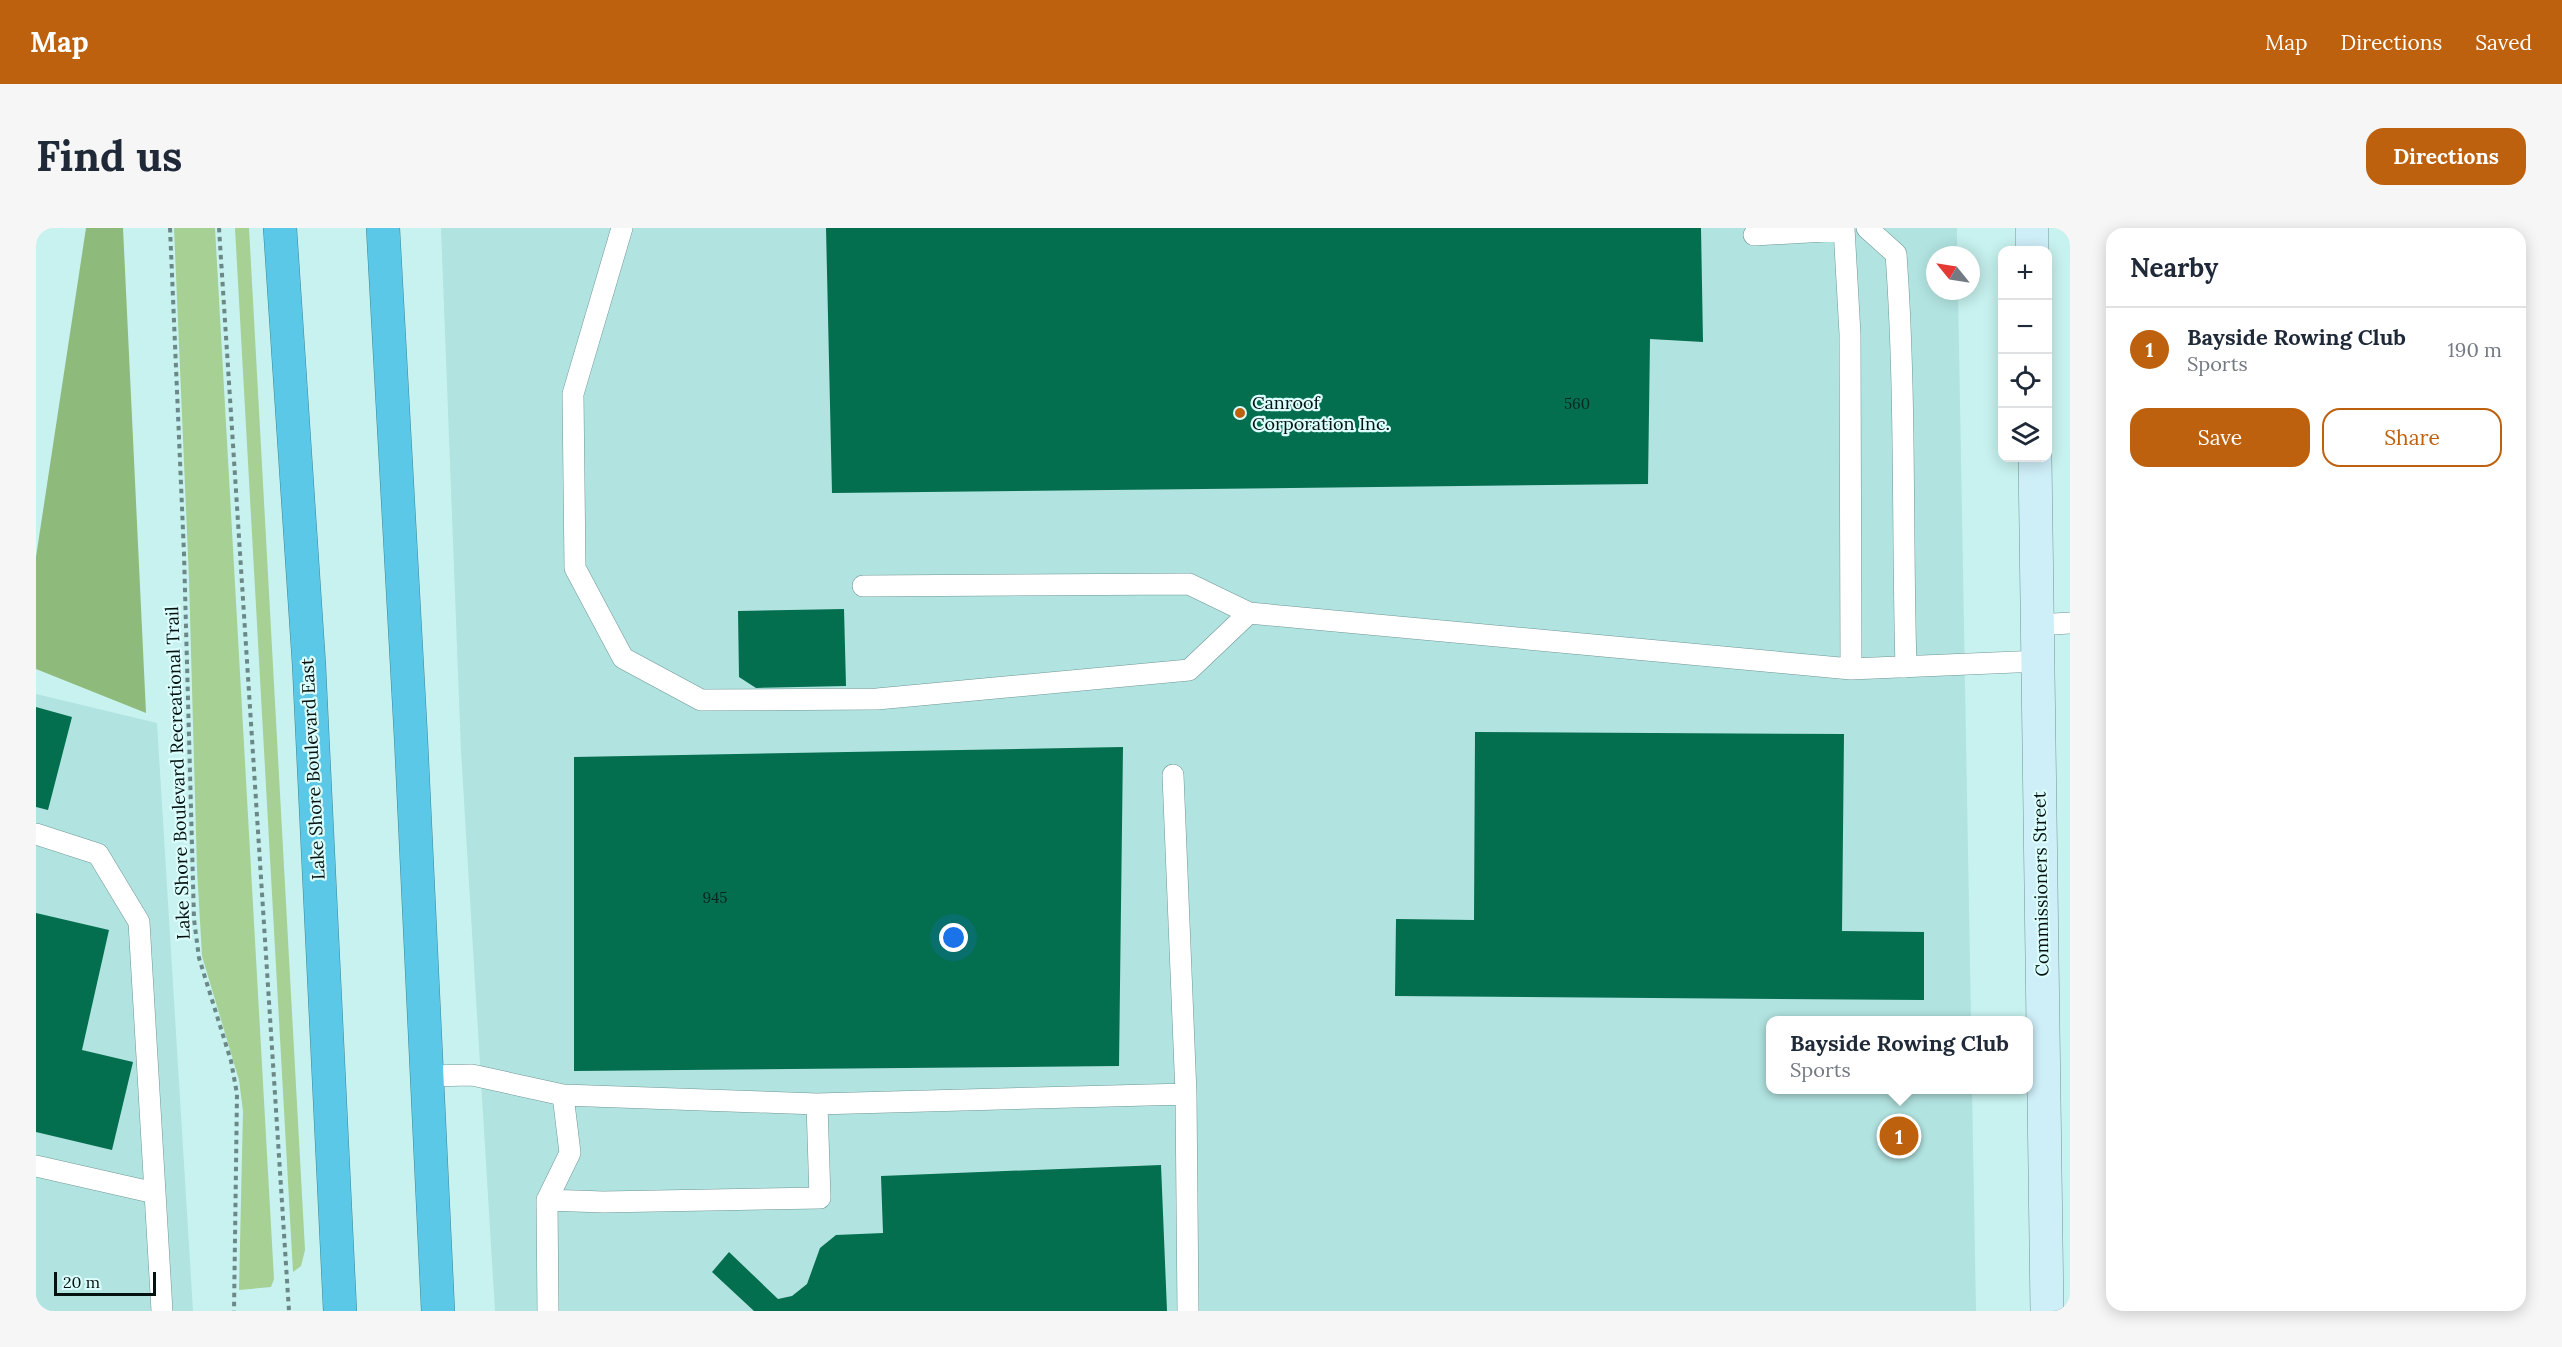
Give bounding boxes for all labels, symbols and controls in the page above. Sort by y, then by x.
text: Map [30,24,89,60]
text: Map [2265,29,2308,56]
text: Directions [2341,29,2442,56]
text: Saved [2475,29,2532,56]
button: Directions [2366,128,2526,185]
text: Find us [36,129,182,183]
north arrow [1926,246,1980,300]
map controls [1998,246,2052,462]
button: + [1998,246,2052,300]
text: Nearby [2130,251,2218,284]
button: − [1998,300,2052,354]
text: Bayside Rowing Club [2187,323,2406,351]
text: 1 [2145,337,2154,362]
text: 190 m [2448,337,2502,362]
text: Sports [2187,351,2248,376]
button: locate [1998,354,2052,408]
place label: Canroof Corporation Inc. [1252,391,1390,435]
house number: 560 [1564,394,1590,413]
marker: Canroof Corporation Inc. [1233,406,1247,420]
button: layers [1998,408,2052,462]
button: Save [2130,408,2310,467]
button: Share [2322,408,2502,467]
street label: Lake Shore Boulevard Recreational Trail [160,606,195,940]
street label: Lake Shore Boulevard East [295,658,330,880]
street label: Commissioners Street [2027,791,2054,977]
house number: 945 [703,888,727,907]
your location [939,923,968,952]
popup [1766,1016,2033,1094]
text: Bayside Rowing Club [1790,1029,2009,1057]
text: Sports [1790,1057,1851,1082]
pin: 1 [1880,1114,1918,1158]
scale bar [54,1269,156,1296]
text: 20 m [63,1272,100,1292]

